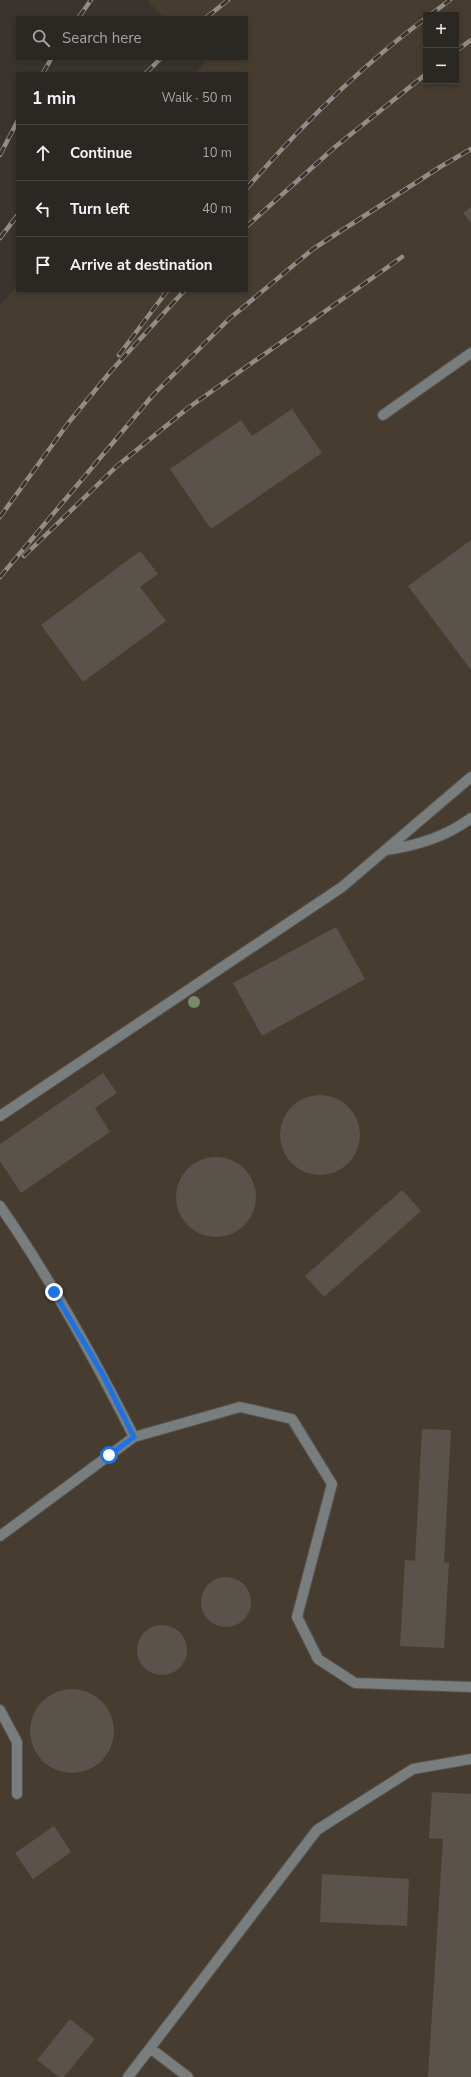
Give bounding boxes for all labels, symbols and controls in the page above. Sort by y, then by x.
map controls [423,12,459,84]
button: + [423,12,459,48]
search box [16,16,248,60]
icon: search [30,27,52,49]
text: Search here [62,28,142,48]
button: − [423,48,459,84]
text: 1 min [32,87,76,110]
text: Walk · 50 m [161,89,232,107]
icon: ahead [32,142,54,164]
text: Continue [70,143,132,163]
text: 10 m [202,144,232,162]
icon: left [32,198,54,220]
text: Turn left [70,199,129,219]
text: 40 m [202,200,232,218]
icon: arrive [32,254,54,276]
text: Arrive at destination [70,255,213,275]
route end [45,1283,63,1301]
route start [100,1446,118,1464]

